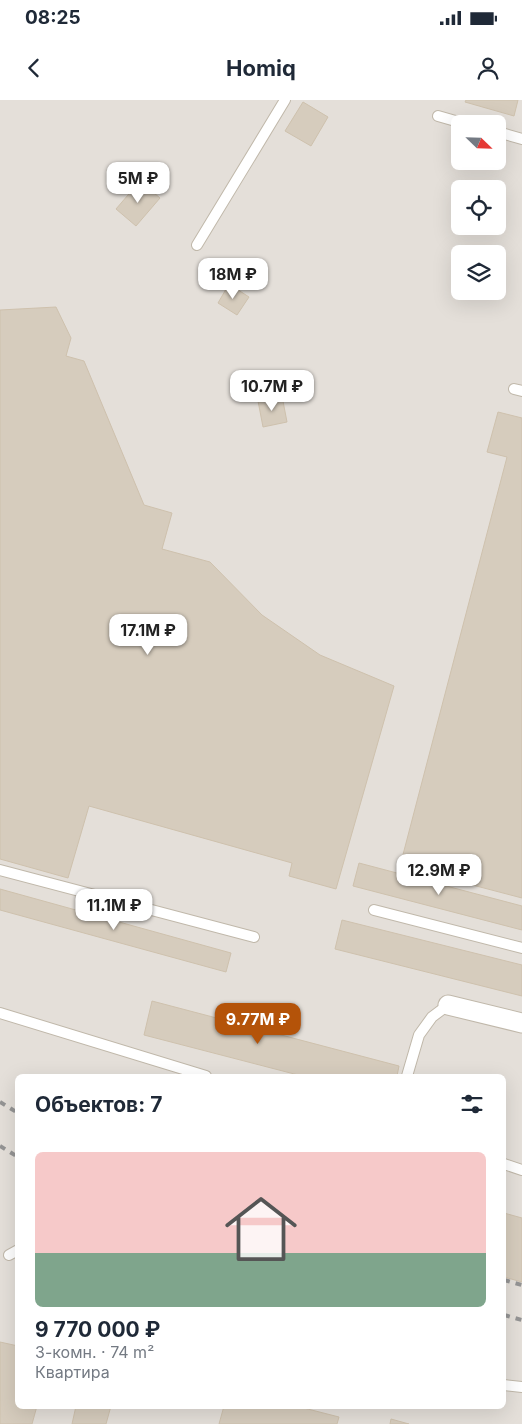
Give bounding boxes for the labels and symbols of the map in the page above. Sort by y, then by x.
north arrow [451,115,506,170]
pin: 5M ₽ [108,162,168,204]
pin: 18M ₽ [198,258,268,300]
pin: 10.7M ₽ [226,370,318,412]
pin: 17.1M ₽ [102,614,194,656]
pin: 12.9M ₽ [393,854,485,896]
pin: 11.1M ₽ [68,888,160,931]
pin: 9.77M ₽ [212,1002,304,1045]

